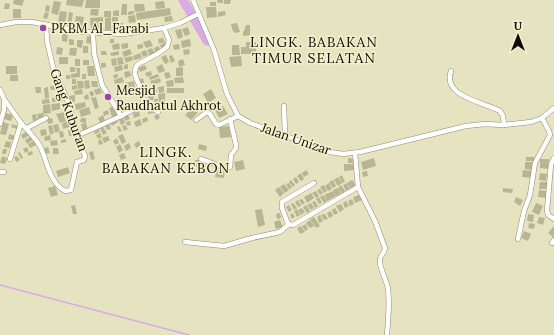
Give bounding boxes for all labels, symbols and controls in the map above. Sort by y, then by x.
north arrow [498,16,538,56]
text: U [514,19,523,33]
place label: PKBM Al_Farabi [51,20,149,37]
marker: PKBM Al_Farabi [38,23,48,33]
district label: LINGK. BABAKAN TIMUR SELATAN [250,33,378,67]
street label: Gang Kuburan [46,66,92,154]
place label: Mesjid Raudhatul Akhrot [116,82,222,114]
marker: Mesjid Raudhatul Akhrot [103,92,113,102]
street label: Jalan Unizar [258,119,334,159]
district label: LINGK. BABAKAN KEBON [102,143,230,177]

